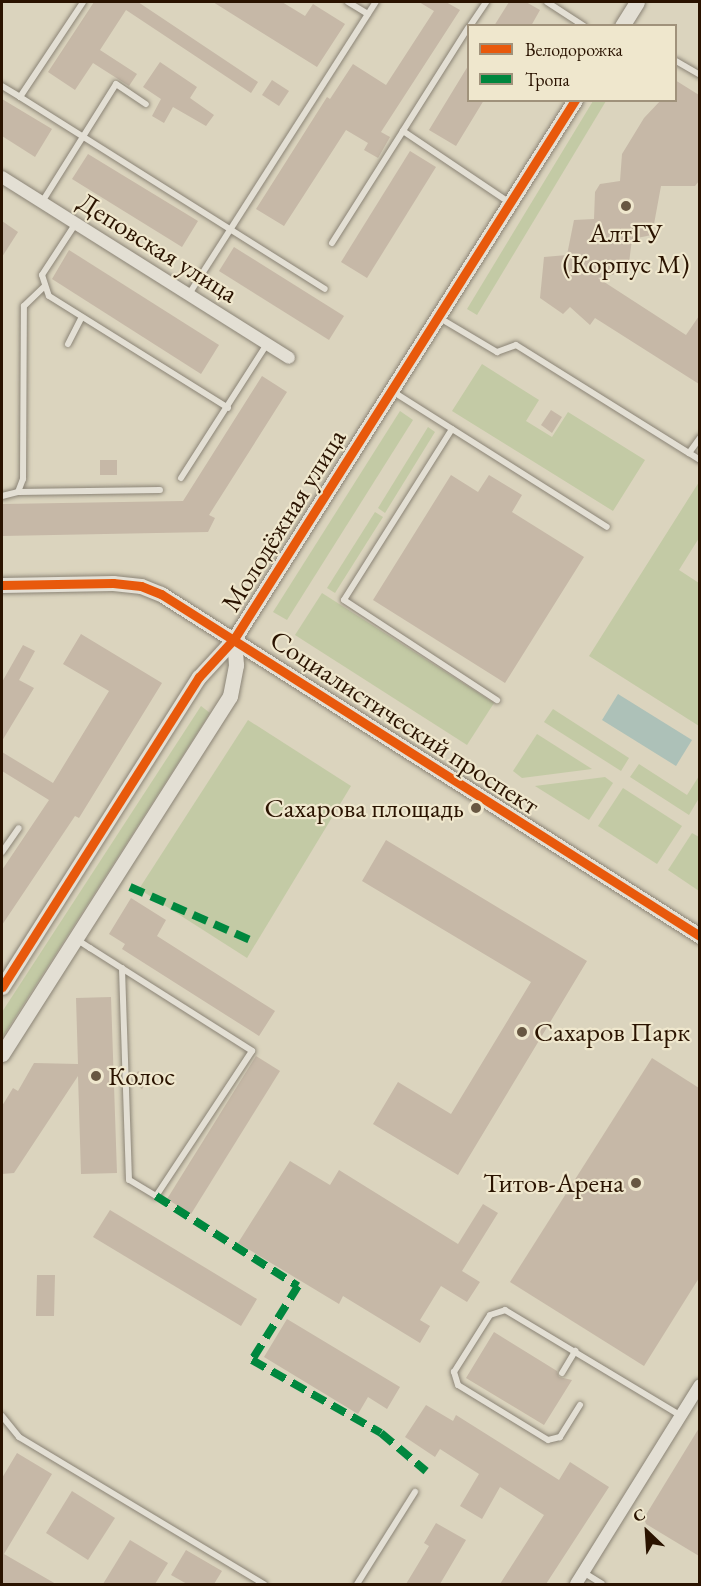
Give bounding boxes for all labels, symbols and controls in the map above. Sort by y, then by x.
legend [467,24,677,102]
text: Велодорожка [525,38,623,61]
text: Тропа [525,68,570,91]
street label: Деповская улица [72,185,244,309]
marker: АлтГУ (Корпус М) [619,199,633,213]
place label: АлтГУ (Корпус М) [562,216,690,279]
street label: Молодёжная улица [214,423,352,617]
street label: Социалистический проспект [264,623,546,821]
place label: Сахарова площадь [264,792,464,824]
marker: Сахарова площадь [469,801,483,815]
place label: Сахаров Парк [534,1016,690,1048]
marker: Сахаров Парк [515,1025,529,1039]
place label: Колос [108,1060,175,1092]
marker: Колос [89,1069,103,1083]
place label: Титов-Арена [483,1167,624,1199]
marker: Титов-Арена [629,1176,643,1190]
north arrow [617,1502,677,1562]
text: С [630,1503,649,1527]

